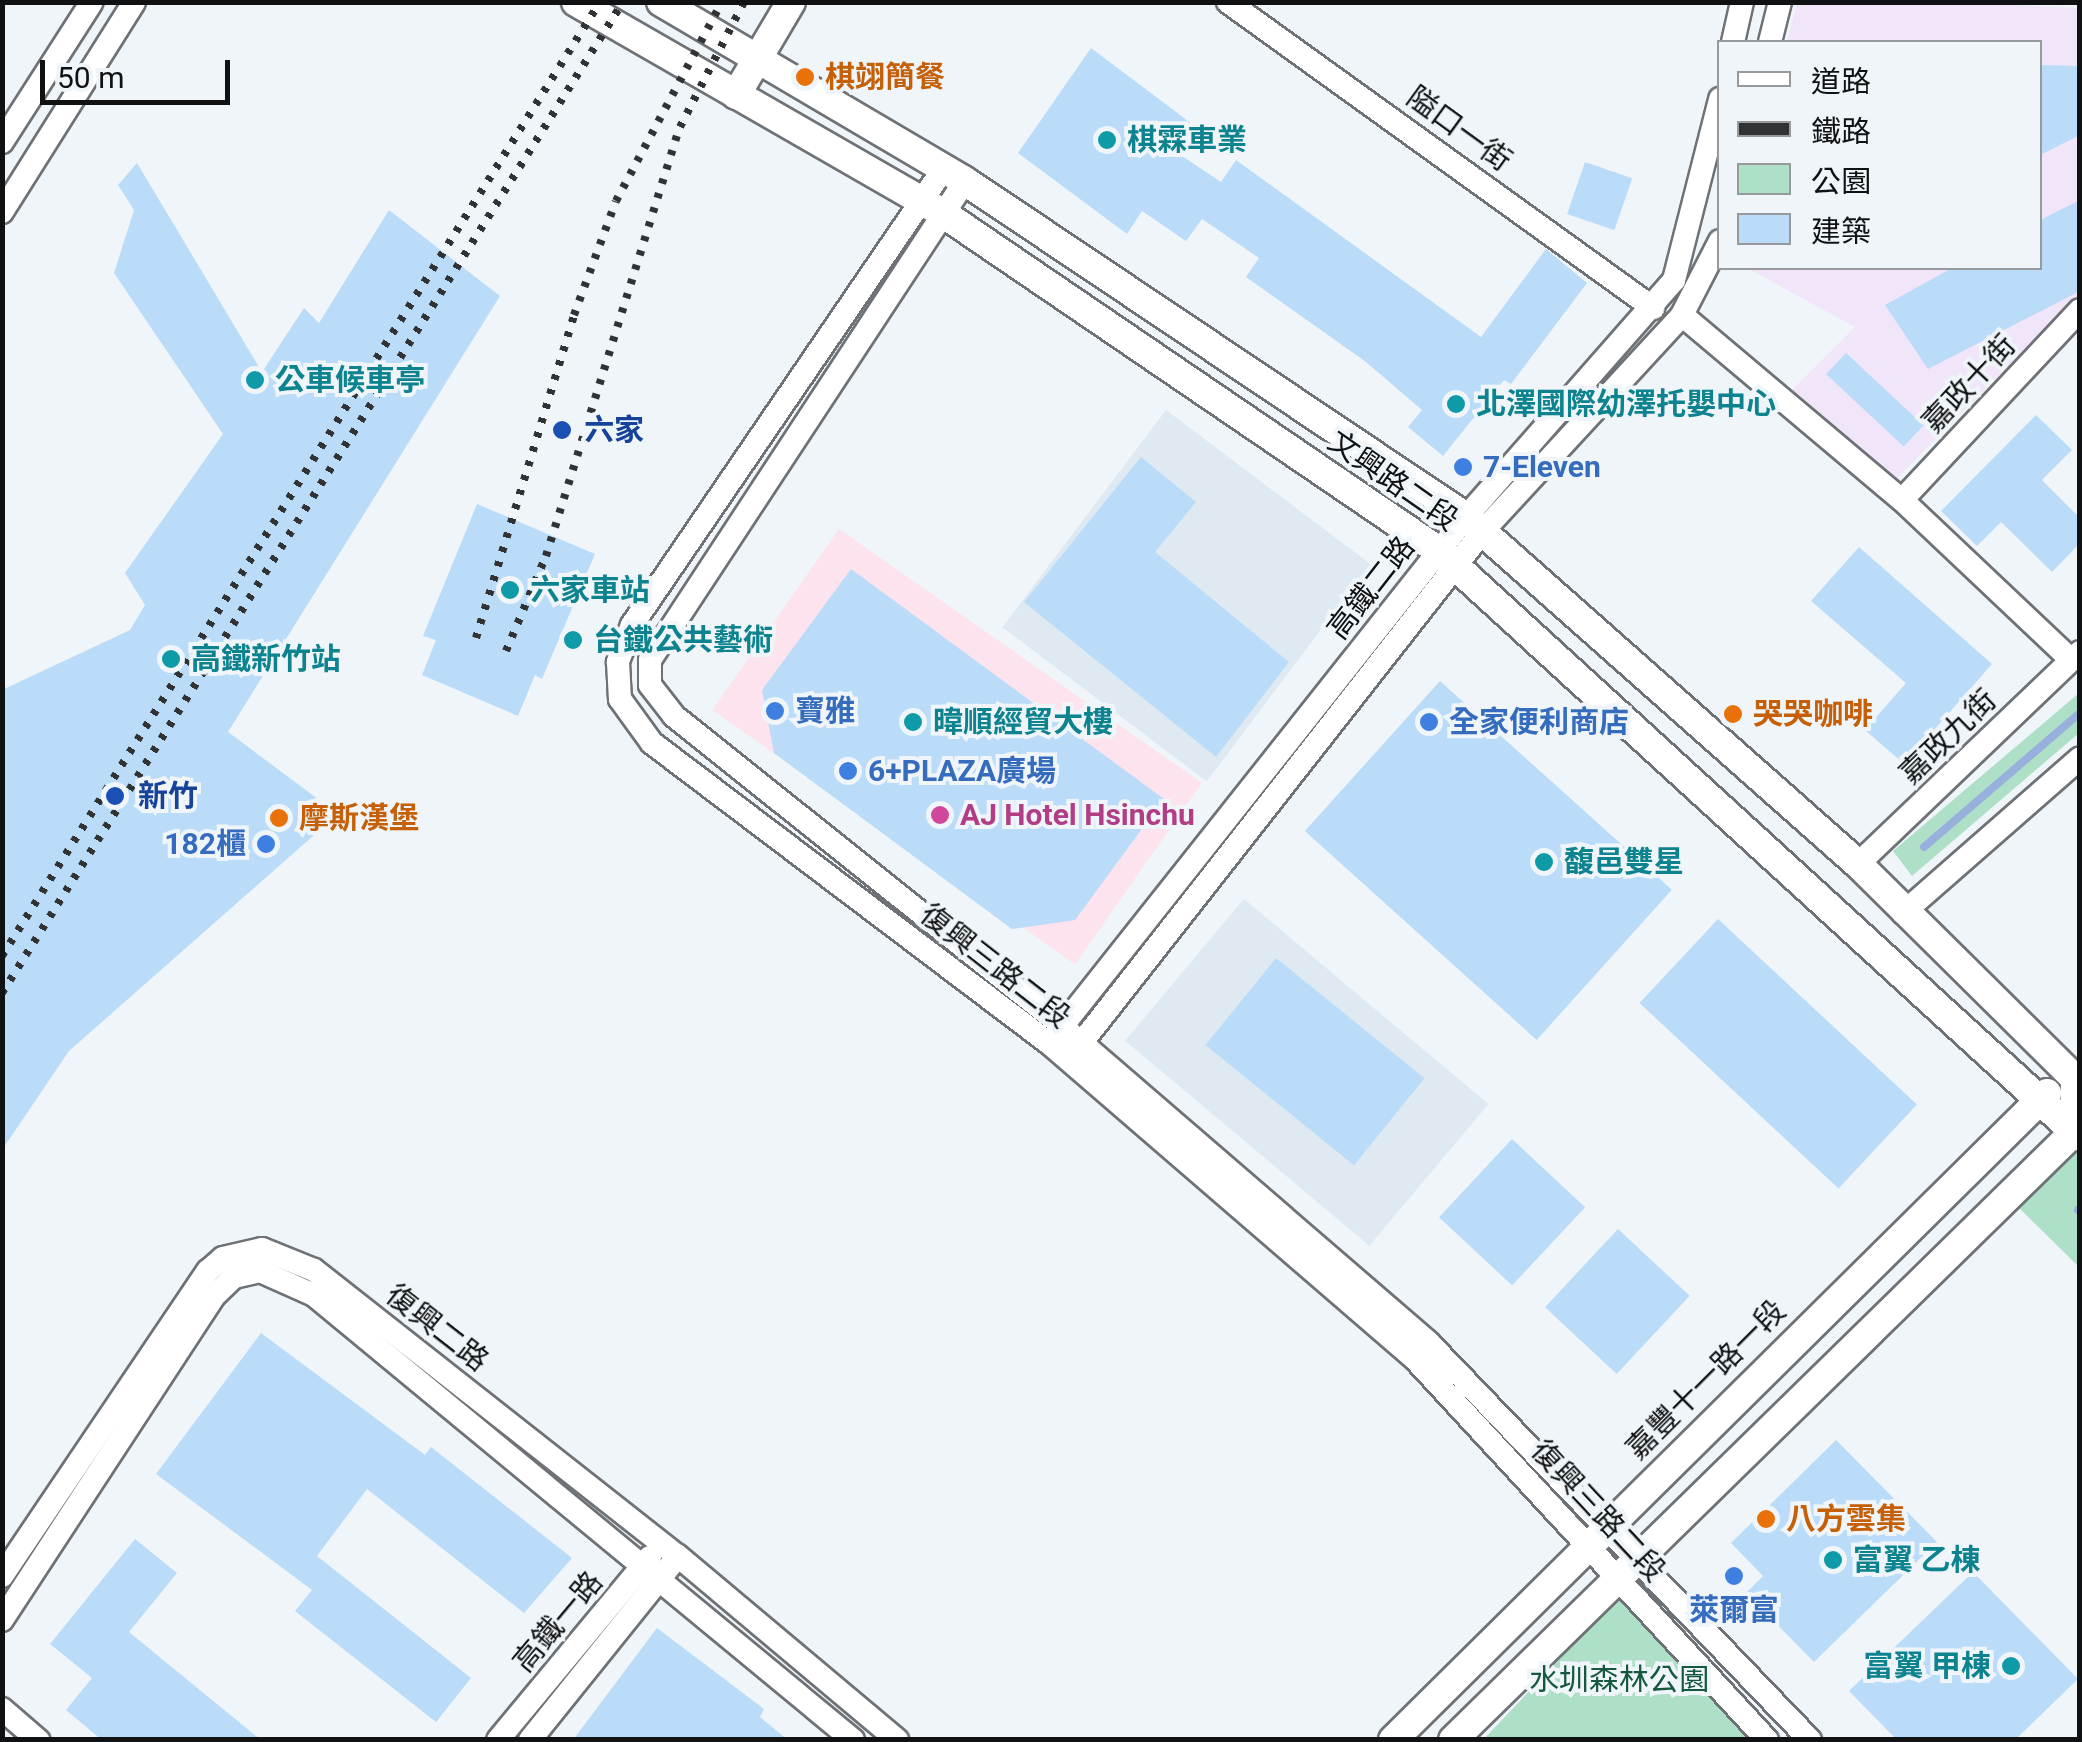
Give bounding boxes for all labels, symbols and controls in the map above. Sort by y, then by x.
scale bar [45,40,235,102]
legend [1717,40,2042,270]
place label: 棋翊簡餐 [825,59,945,95]
text: 50 m [57,60,124,95]
text: 道路 [1811,64,1871,99]
marker: 棋翊簡餐 [794,66,816,88]
street label: 隘口一街 [1400,79,1518,179]
text: 鐵路 [1811,114,1871,149]
place label: 棋霖車業 [1127,122,1247,158]
marker: 棋霖車業 [1096,129,1118,151]
text: 公園 [1811,164,1871,199]
text: 建築 [1811,214,1871,249]
street label: 嘉政十街 [1915,328,2023,440]
place label: 公車候車亭 [275,362,425,398]
marker: 公車候車亭 [244,369,266,391]
place label: 北澤國際幼澤托嬰中心 [1476,386,1776,422]
marker: 北澤國際幼澤托嬰中心 [1445,393,1467,415]
place label: 六家 [584,412,644,448]
marker: 六家 [549,417,575,443]
street label: 文興路二段 [1321,423,1465,539]
place label: 7-Eleven [1483,449,1601,485]
marker: 7-Eleven [1452,456,1474,478]
street label: 高鐵二路 [1320,530,1422,646]
place label: 六家車站 [530,572,650,608]
marker: 六家車站 [499,579,521,601]
place label: 台鐵公共藝術 [593,622,773,658]
marker: 台鐵公共藝術 [562,629,584,651]
place label: 高鐵新竹站 [191,641,341,677]
marker: 高鐵新竹站 [160,648,182,670]
street label: 嘉政九街 [1892,682,2004,792]
place label: 寶雅 [795,693,855,729]
place label: 哭哭咖啡 [1753,696,1873,732]
marker: 寶雅 [764,700,786,722]
marker: 哭哭咖啡 [1722,703,1744,725]
place label: 暐順經貿大樓 [933,704,1113,740]
place label: 全家便利商店 [1449,704,1629,740]
marker: 暐順經貿大樓 [902,711,924,733]
marker: 全家便利商店 [1418,711,1440,733]
place label: 6+PLAZA廣場 [868,753,1056,789]
marker: 6+PLAZA廣場 [837,760,859,782]
place label: 新竹 [138,778,198,814]
marker: 新竹 [102,783,128,809]
place label: AJ Hotel Hsinchu [960,797,1195,833]
place label: 摩斯漢堡 [299,800,419,836]
marker: AJ Hotel Hsinchu [929,804,951,826]
marker: 摩斯漢堡 [268,807,290,829]
place label: 182櫃 [164,826,246,862]
marker: 182櫃 [255,833,277,855]
place label: 馥邑雙星 [1564,844,1684,880]
marker: 馥邑雙星 [1533,851,1555,873]
street label: 復興三路二段 [913,896,1077,1036]
street label: 復興二路 [379,1277,495,1379]
street label: 嘉豐十一路一段 [1619,1293,1793,1467]
street label: 復興三路二段 [1523,1433,1673,1589]
place label: 八方雲集 [1786,1501,1906,1537]
marker: 八方雲集 [1755,1508,1777,1530]
place label: 富翼 乙棟 [1853,1542,1980,1578]
marker: 富翼 乙棟 [1822,1549,1844,1571]
street label: 高鐵一路 [506,1564,610,1680]
marker: 萊爾富 [1723,1565,1745,1587]
place label: 萊爾富 [1689,1592,1779,1628]
place label: 富翼 甲棟 [1864,1648,1991,1684]
marker: 富翼 甲棟 [2000,1655,2022,1677]
park label: 水圳森林公園 [1529,1662,1709,1698]

